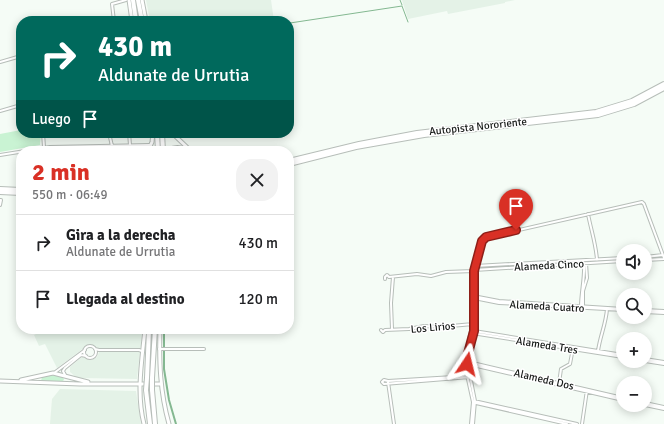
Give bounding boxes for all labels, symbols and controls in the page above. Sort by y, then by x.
text: 430 m [98,30,172,64]
icon: right [32,32,84,84]
text: Aldunate de Urrutia [98,64,249,86]
icon: arrive [79,108,101,130]
text: Luego [32,110,71,128]
street label: Autopista Nororiente [428,115,528,138]
text: 2 min [32,157,90,187]
button: close [236,159,278,201]
text: 550 m · 06:49 [32,187,108,203]
pin [499,189,533,230]
icon: arrive [505,195,527,217]
text: Gira a la derecha [66,226,176,244]
icon: right [32,232,54,254]
text: 430 m [238,234,278,252]
text: Aldunate de Urrutia [66,244,175,260]
map controls [616,244,652,412]
button: sound [616,244,652,280]
street label: Alameda Cinco [514,257,585,274]
icon: arrive [32,288,54,310]
button: search [616,288,652,324]
text: Llegada al destino [66,290,185,308]
text: 120 m [238,290,278,308]
street label: Alameda Cuatro [509,298,585,315]
street label: Los Lirios [410,319,456,336]
button: + [616,332,652,368]
street label: Alameda Tres [515,334,579,357]
position arrow [446,343,488,385]
street label: Alameda Dos [513,366,575,393]
button: − [616,376,652,412]

